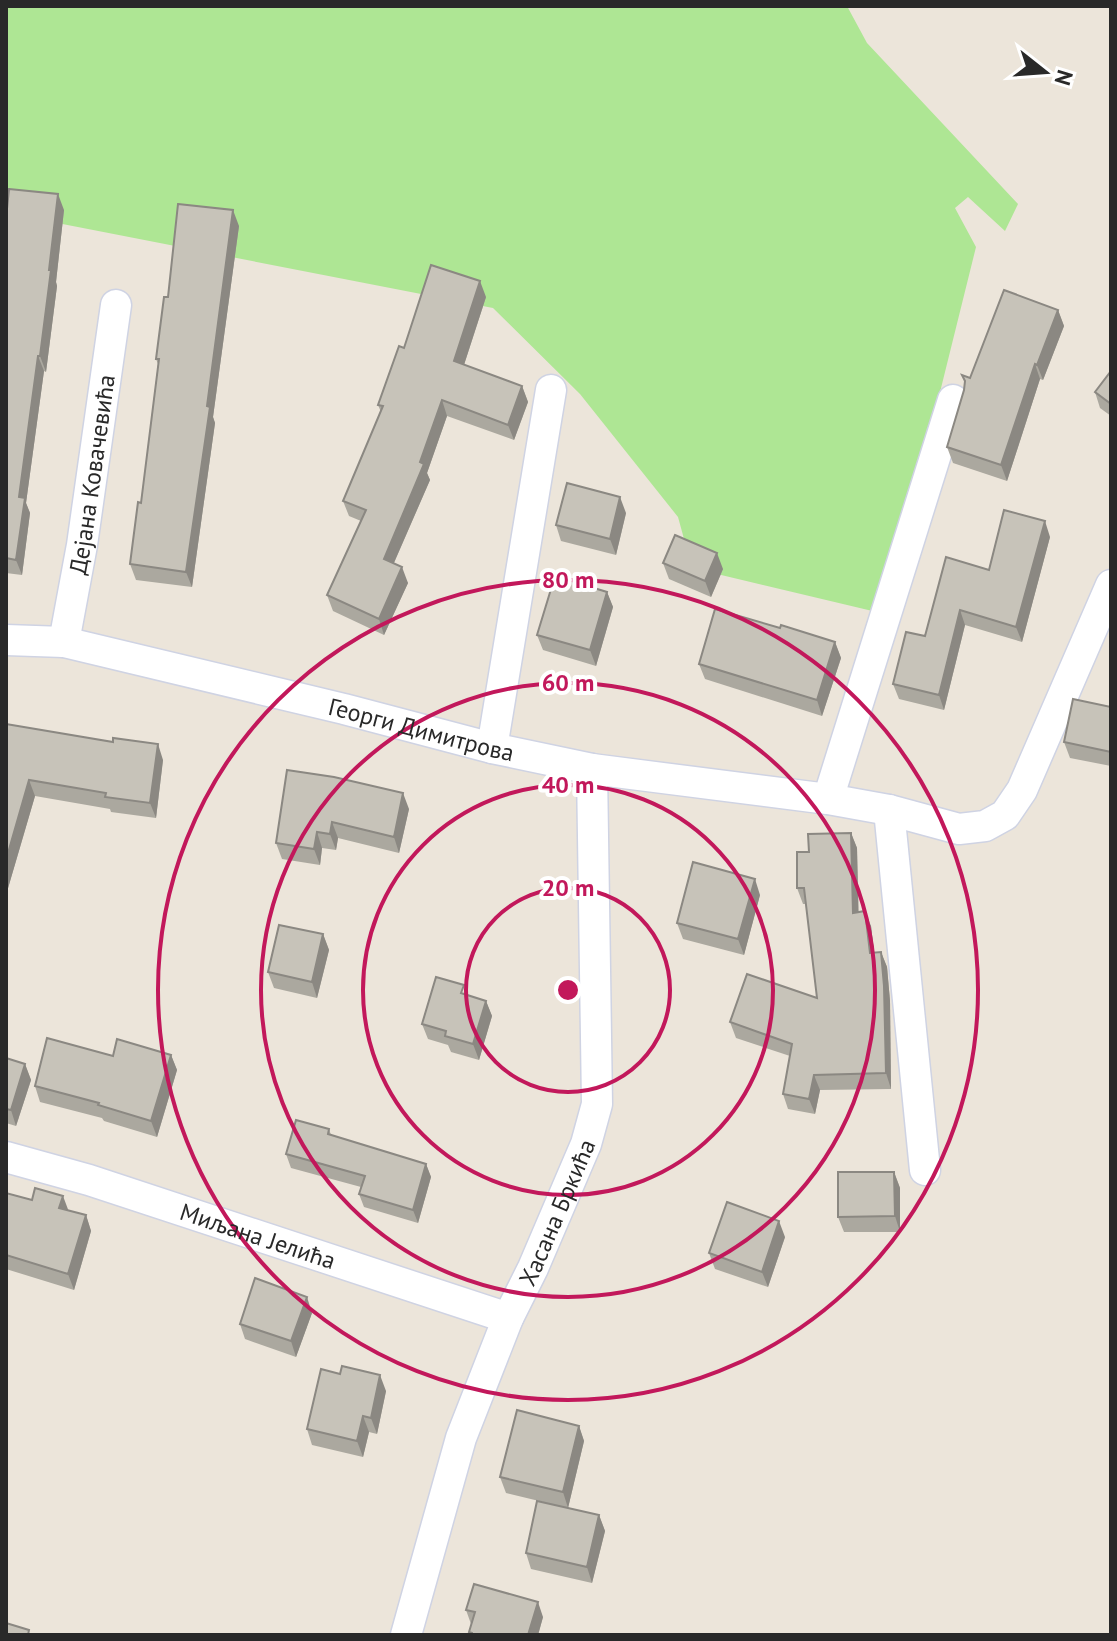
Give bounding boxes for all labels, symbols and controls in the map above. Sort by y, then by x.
north arrow [1005,32,1085,112]
text: N [1049,67,1080,89]
street label: Дејана Ковачевића [61,373,121,577]
text: 80 m [542,564,594,595]
text: 60 m [542,667,594,698]
street label: Георги Димитрова [326,690,517,768]
text: 40 m [542,769,594,800]
text: 20 m [542,872,594,903]
centre of rings [554,976,582,1004]
street label: Хасана Бркића [511,1134,602,1291]
street label: Миљана Јелића [176,1196,340,1276]

